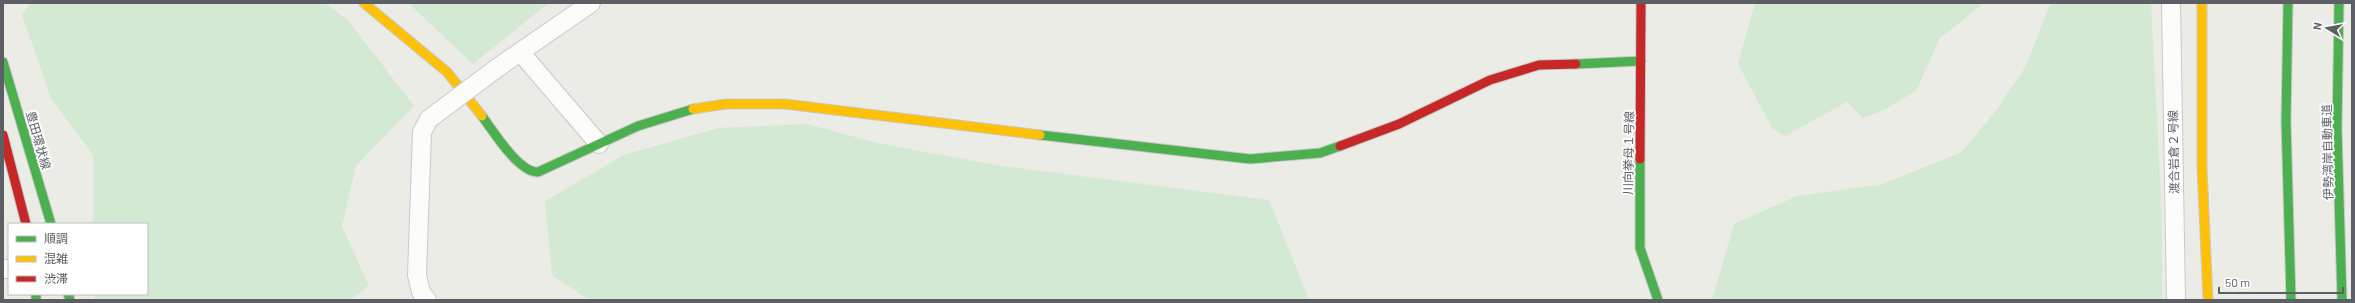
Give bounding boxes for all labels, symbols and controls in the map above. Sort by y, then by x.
north arrow [2307,8,2347,48]
text: N [2310,21,2324,31]
street label: 伊勢湾岸自動車道 [2319,104,2335,200]
street label: 豊田環状線 [24,109,54,171]
street label: 渡合岩倉２号線 [2165,110,2181,194]
street label: 川向挙母１号線 [1620,111,1636,195]
legend [8,223,148,295]
text: 順調 [44,231,68,245]
text: 混雑 [44,251,68,265]
scale bar [2219,269,2343,295]
text: 渋滞 [44,271,68,285]
text: 50 m [2225,275,2250,289]

